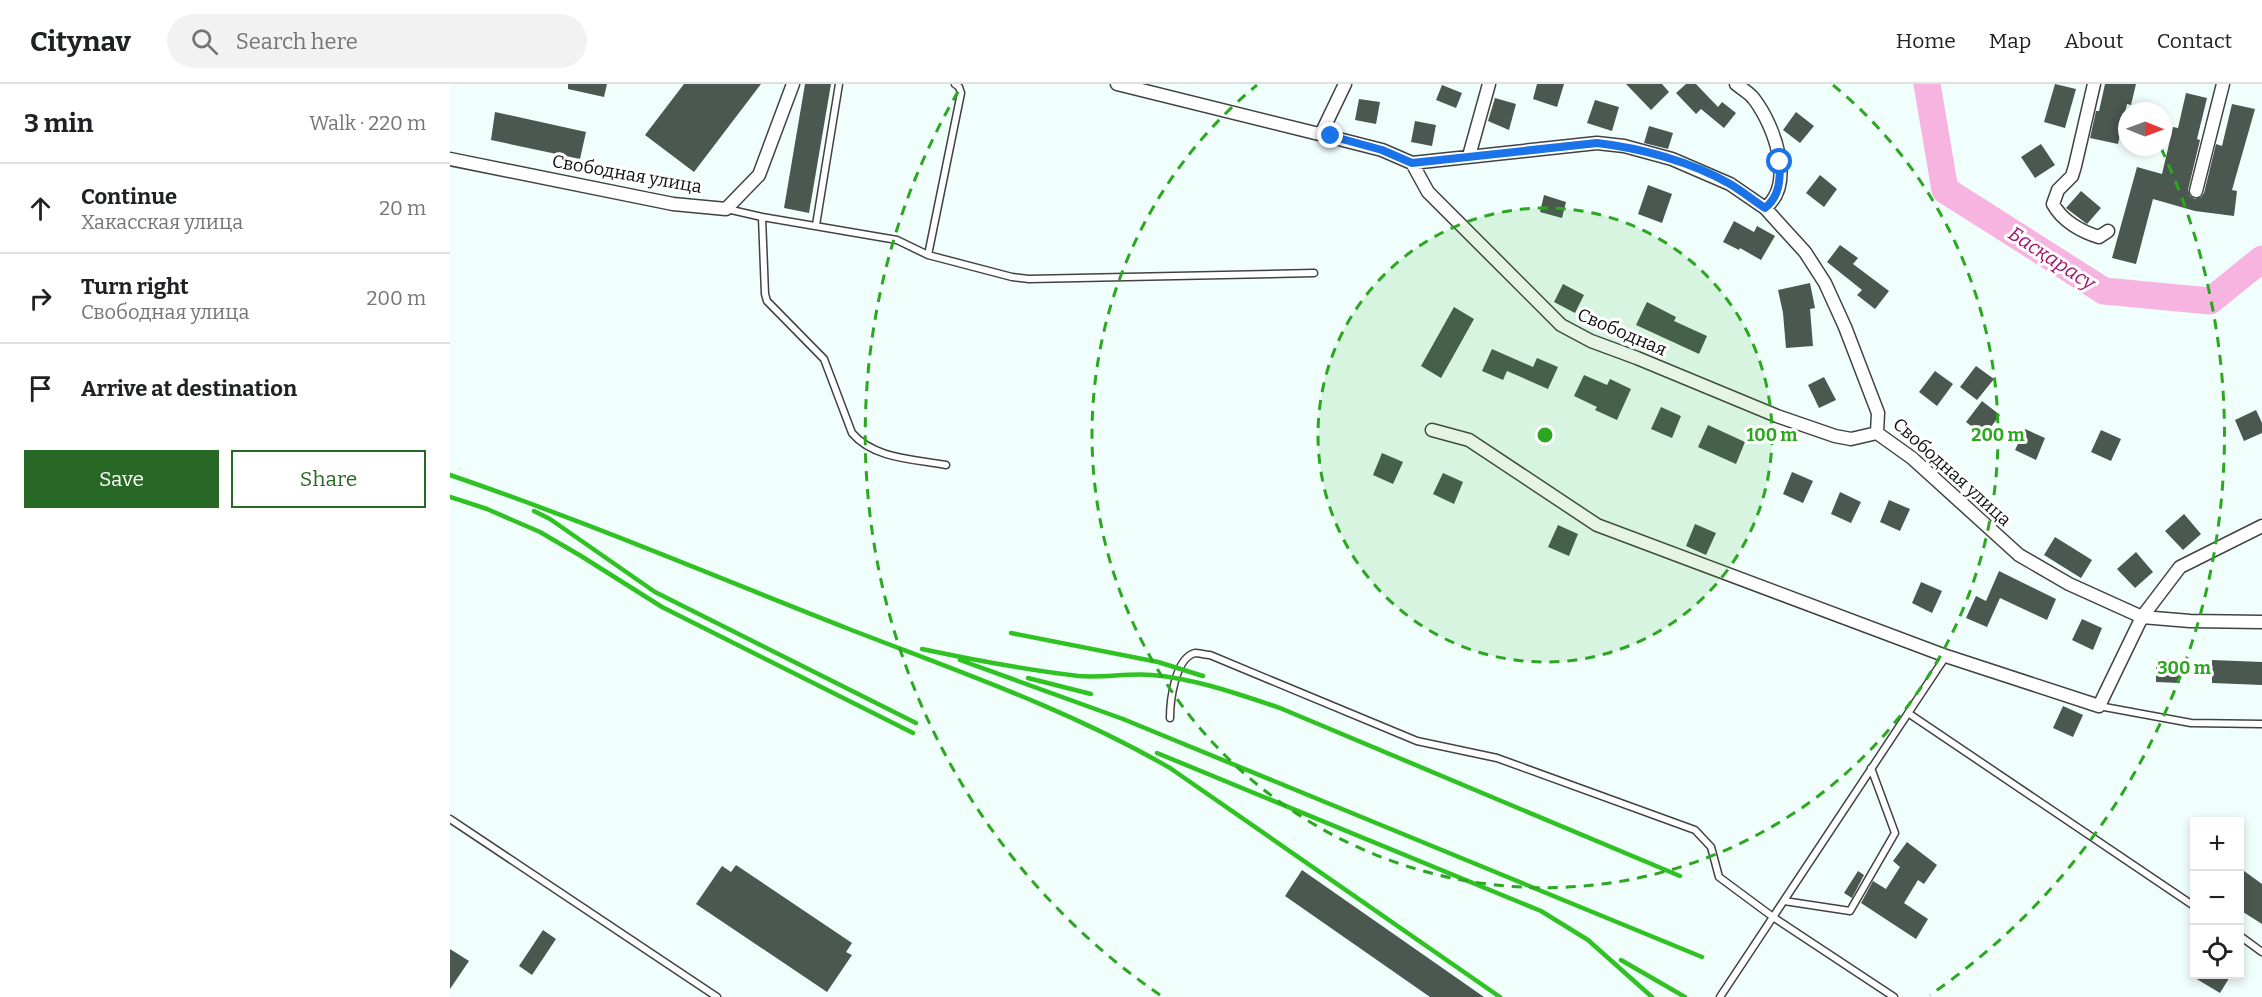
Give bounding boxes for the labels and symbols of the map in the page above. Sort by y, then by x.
north arrow [2118,102,2172,156]
route end [1317,122,1343,148]
route start [1766,148,1792,174]
street label: Свободная улица [550,150,704,198]
water label: Басқарасу [2004,221,2101,296]
street label: Свободная [1574,303,1670,361]
street label: Свободная улица [1888,413,2016,531]
text: 100 m [1746,424,1798,446]
text: 200 m [1971,424,2025,446]
centre of rings [1535,425,1555,445]
text: 300 m [2157,657,2211,679]

